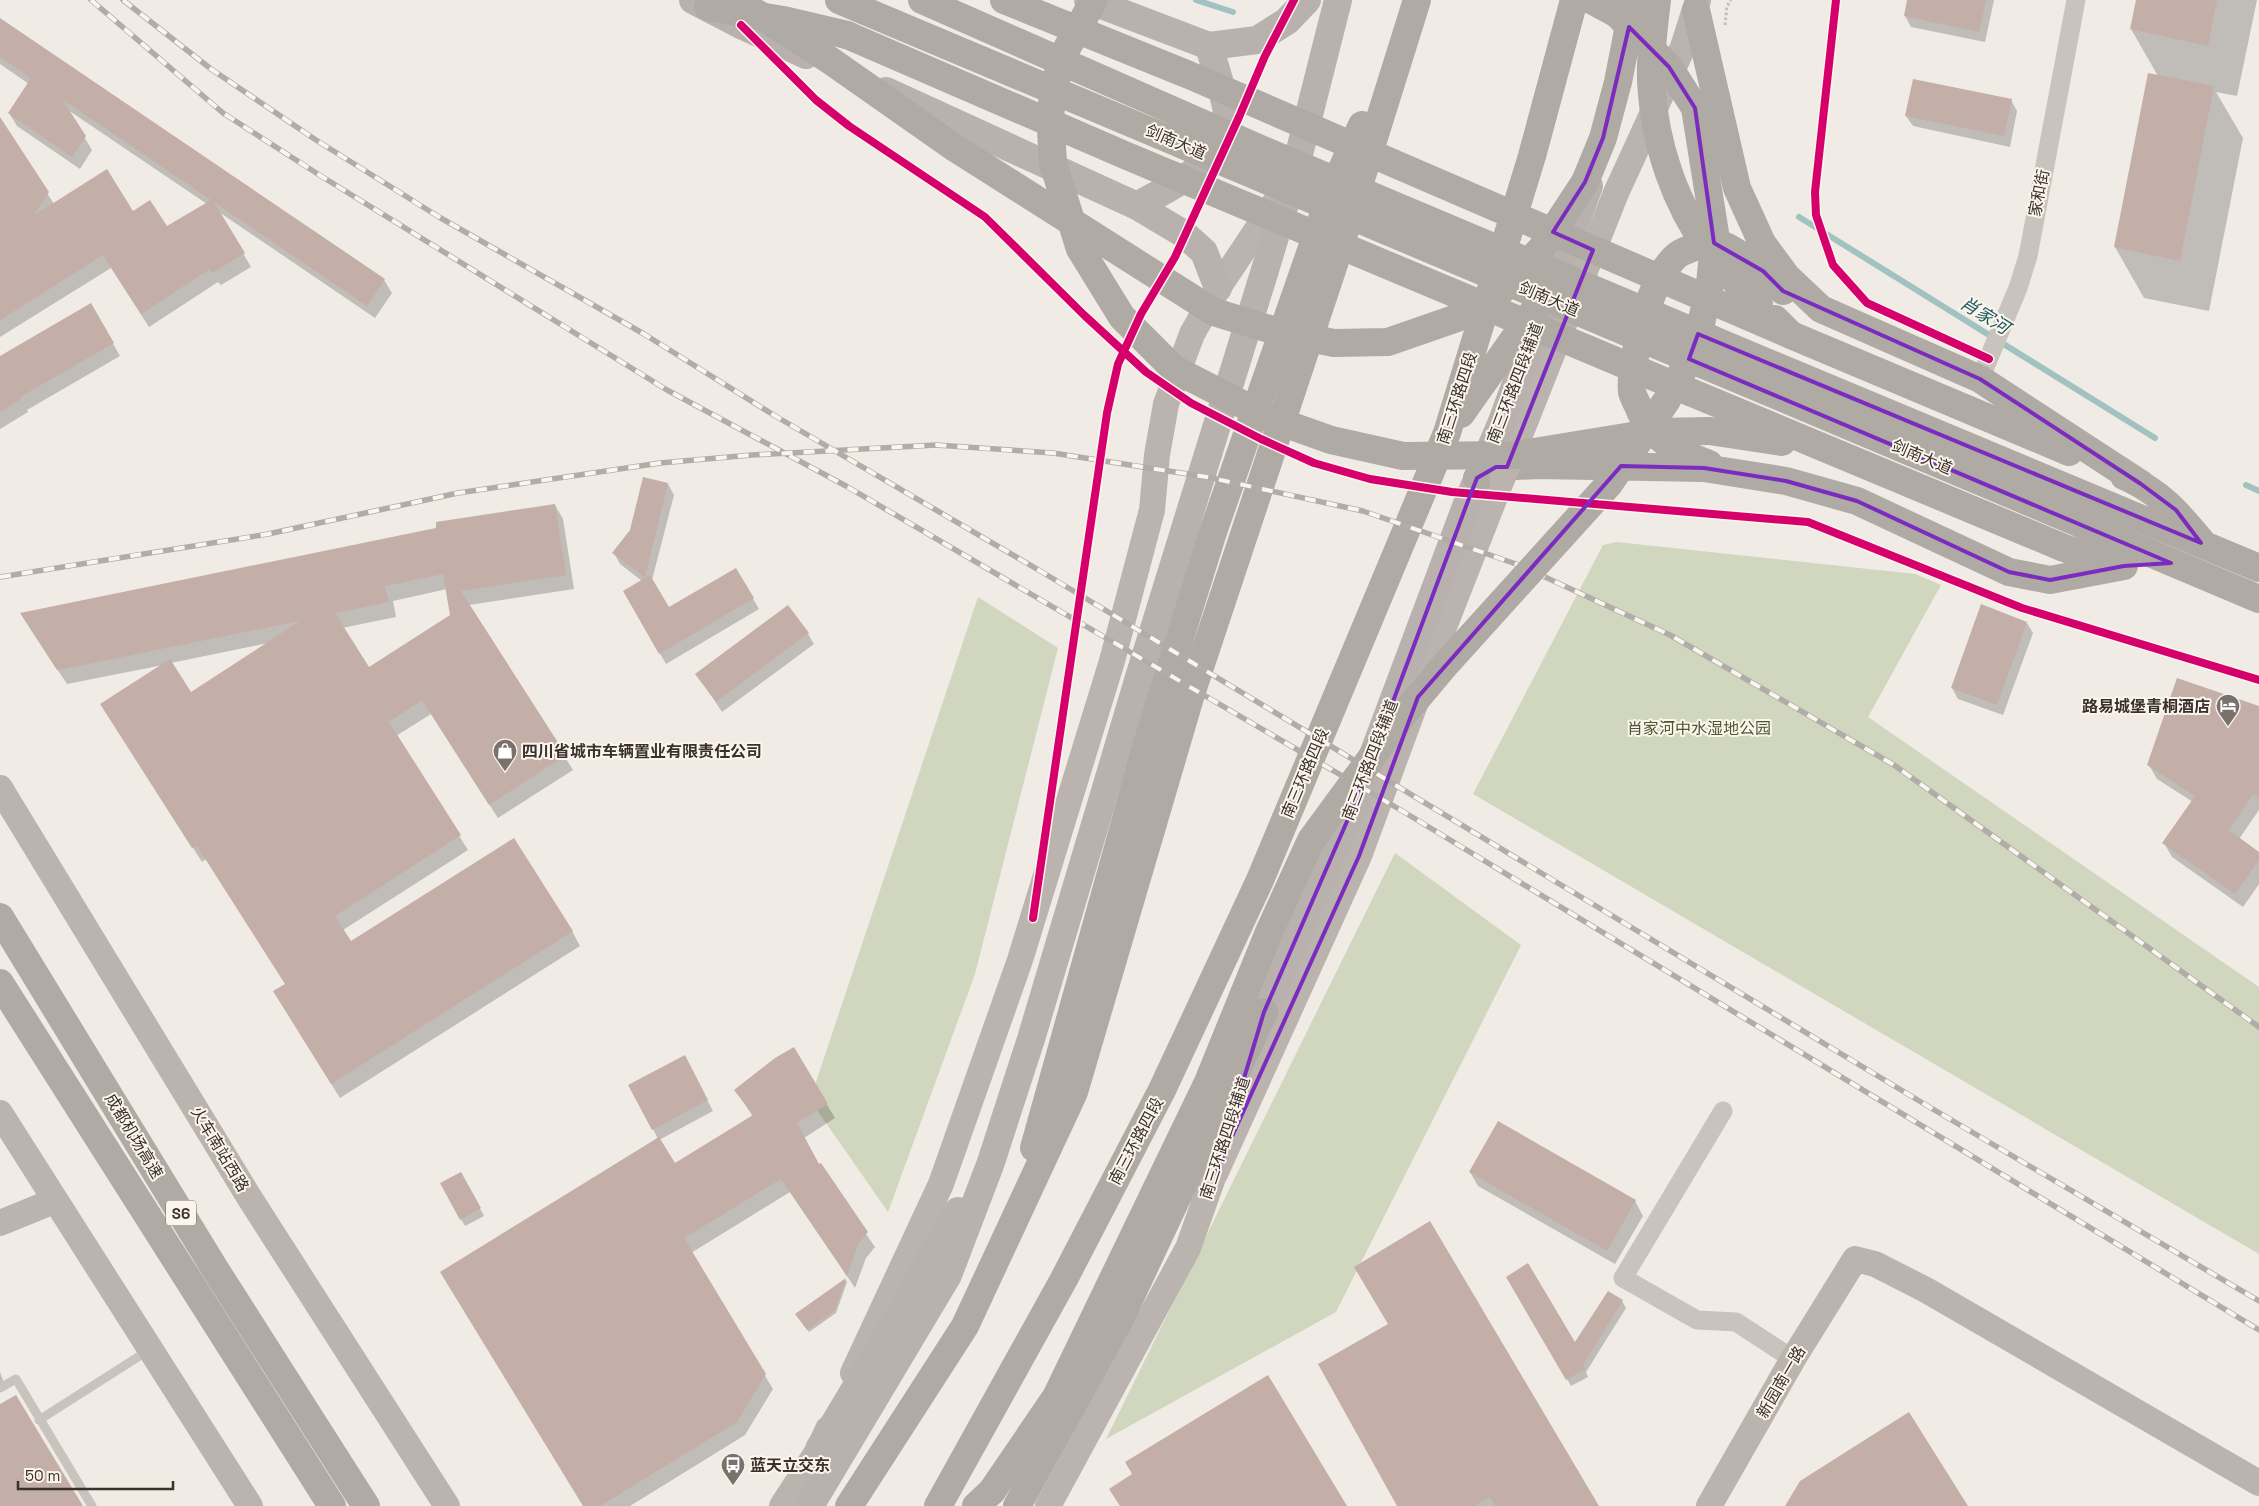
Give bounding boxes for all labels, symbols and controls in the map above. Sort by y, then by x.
street label: 剑南大道 [1142,120,1210,164]
street label: 家和街 [2024,167,2054,219]
street label: 剑南大道 [1515,277,1583,321]
water label: 肖家河 [1956,291,2017,341]
street label: 南三环路四段辅道 [1482,319,1548,447]
street label: 南三环路四段 [1432,349,1482,447]
street label: 剑南大道 [1888,435,1956,479]
hotel icon: 路易城堡青桐酒店 [2215,693,2241,727]
street label: 南三环路四段辅道 [1337,696,1403,824]
place label: 路易城堡青桐酒店 [2082,696,2210,717]
park label: 肖家河中水湿地公园 [1627,718,1771,739]
street label: 南三环路四段 [1277,725,1333,821]
shop icon: 四川省城市车辆置业有限责任公司 [492,738,518,772]
place label: 四川省城市车辆置业有限责任公司 [522,741,762,762]
street label: 南三环路四段辅道 [1195,1074,1255,1202]
street label: 成都机场高速 [100,1089,168,1183]
street label: 南三环路四段 [1104,1094,1168,1188]
street label: 火车南站西路 [186,1102,254,1196]
road number: S6 [166,1200,196,1226]
street label: 新园南一路 [1752,1342,1810,1422]
bus stop icon: 蓝天立交东 [720,1452,746,1486]
place label: 蓝天立交东 [750,1455,830,1476]
scale bar [18,1458,172,1490]
text: 50 m [25,1466,60,1485]

